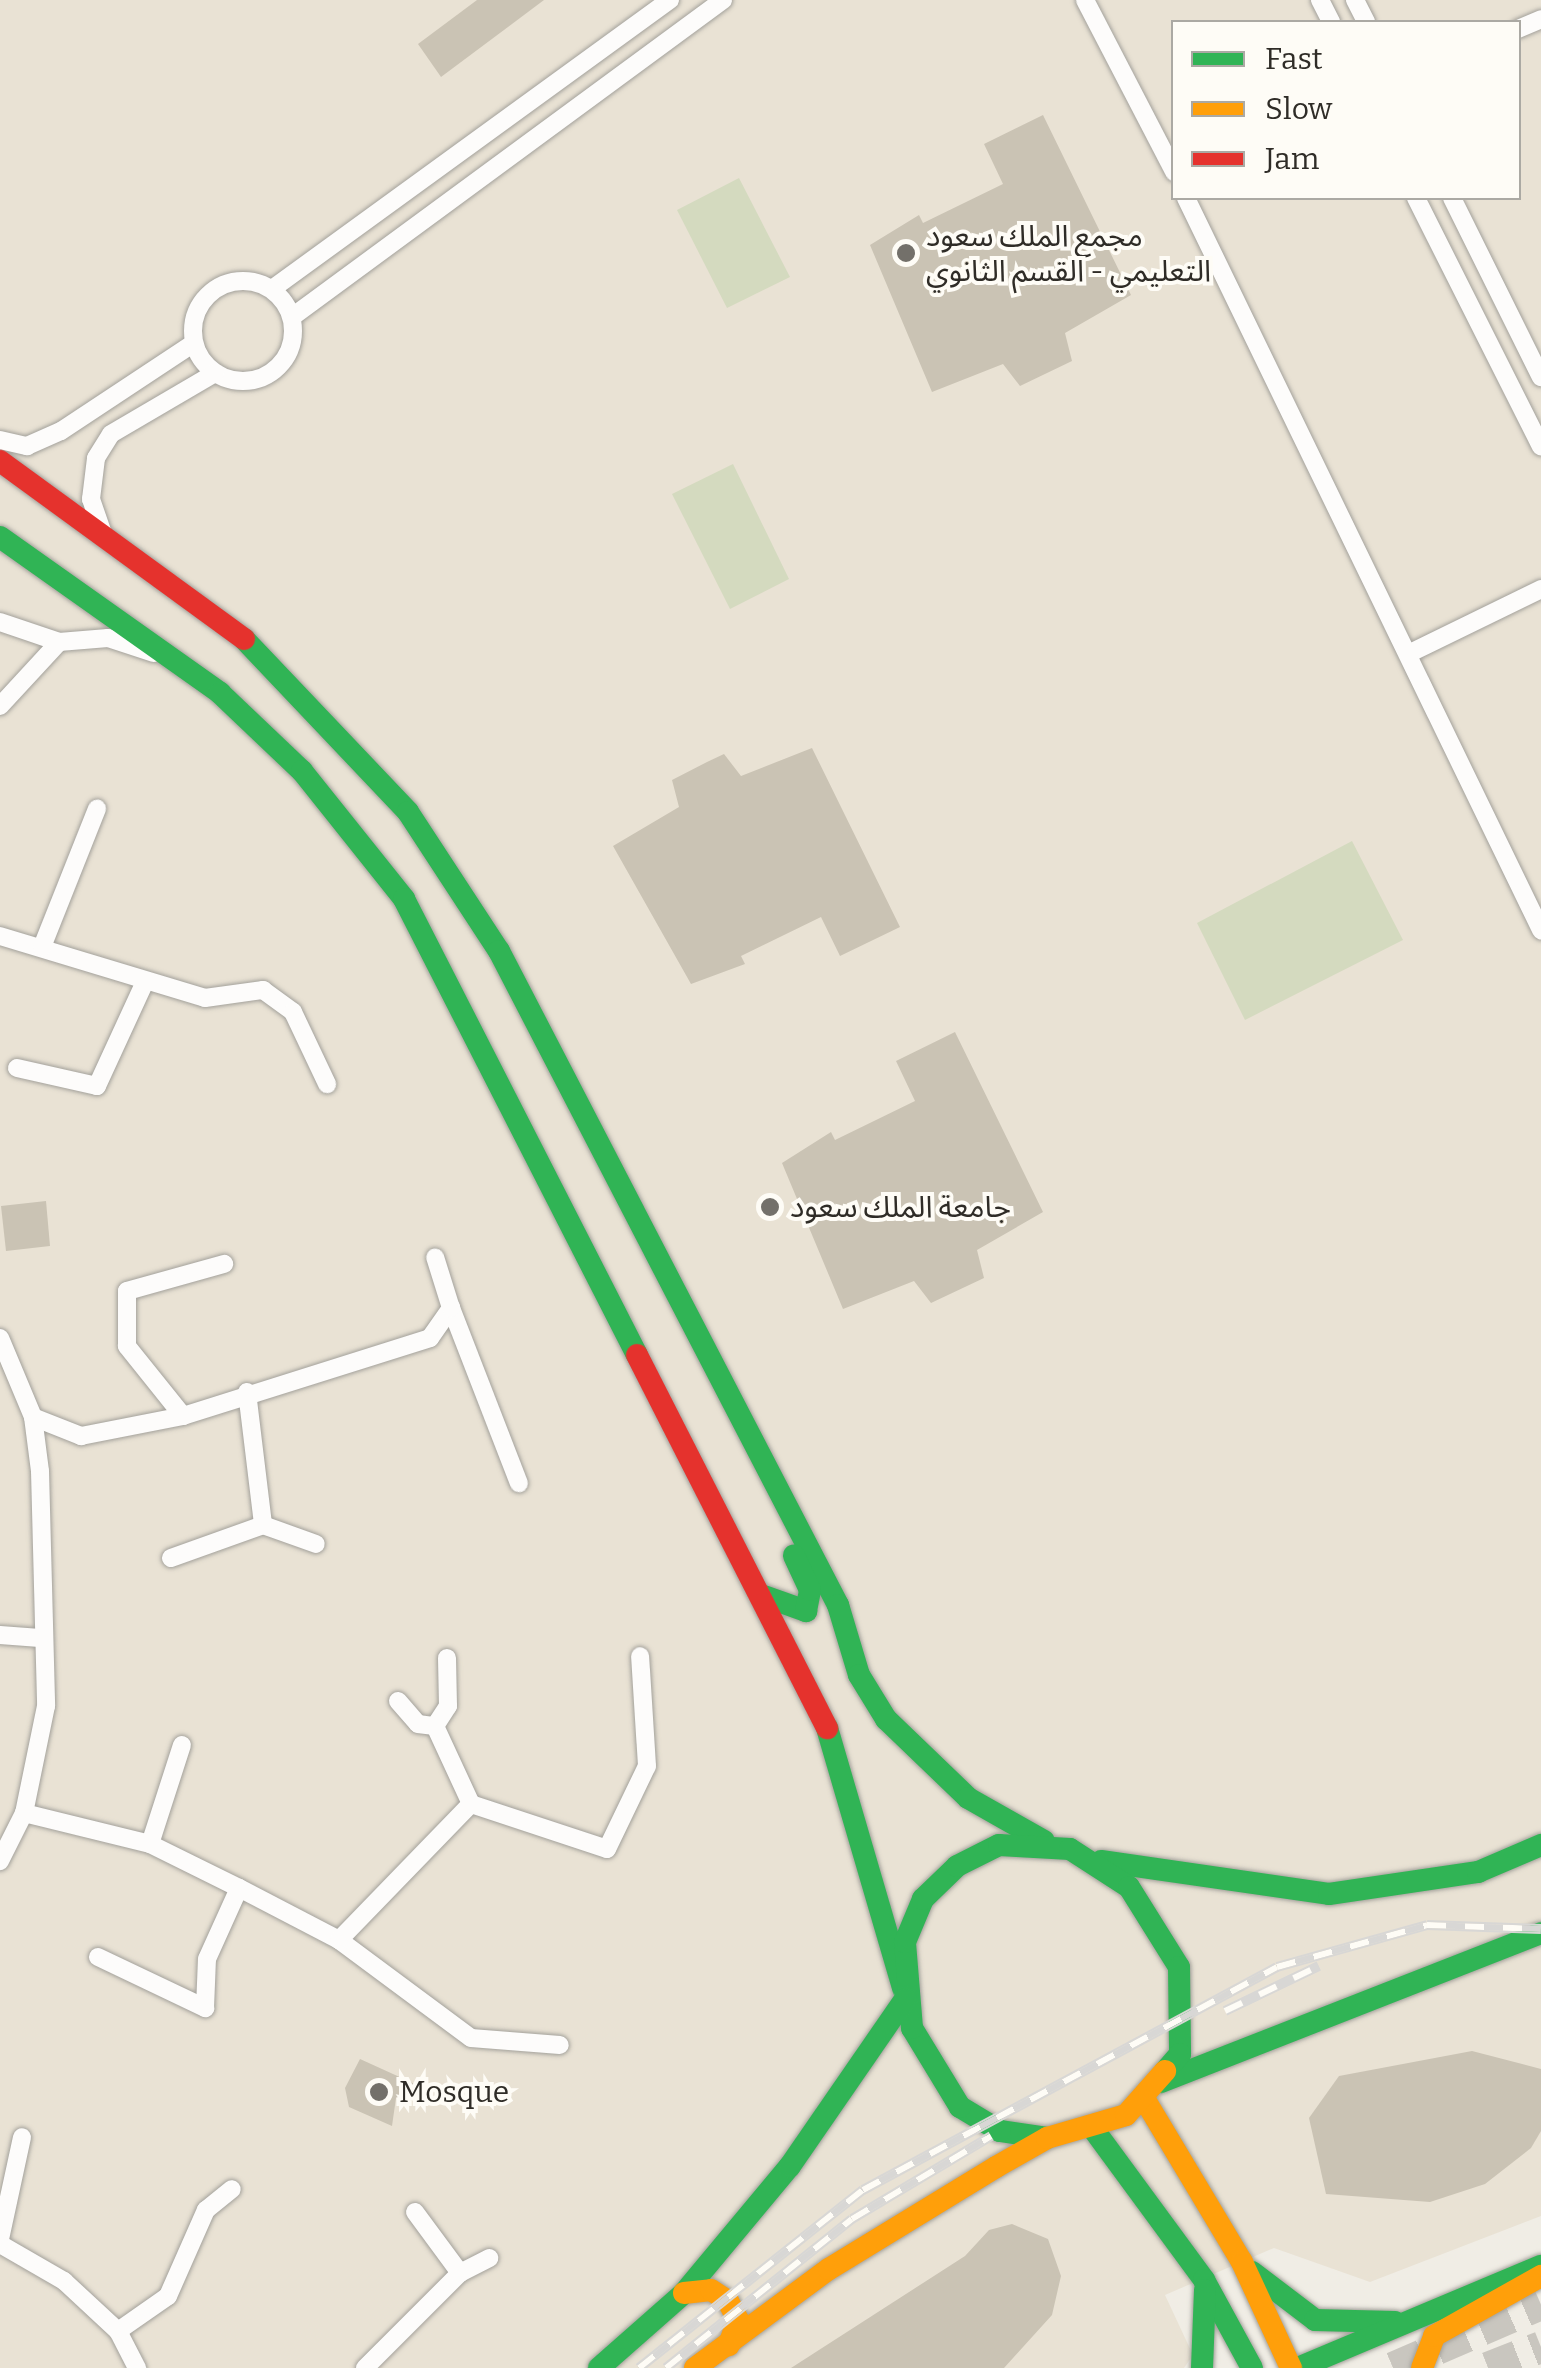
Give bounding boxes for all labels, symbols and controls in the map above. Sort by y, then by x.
legend [1171,20,1521,200]
text: Fast [1265,41,1323,77]
text: Slow [1265,91,1332,127]
text: Jam [1265,141,1319,177]
place label: مجمع الملك سعود التعليمي - القسم الثانوي [926,218,1211,288]
marker: مجمع الملك سعود التعليمي - القسم الثانوي [895,242,917,264]
place label: جامعة الملك سعود [790,1189,1011,1225]
marker: جامعة الملك سعود [759,1196,781,1218]
place label: Mosque [399,2074,509,2110]
marker: Mosque [368,2081,390,2103]

